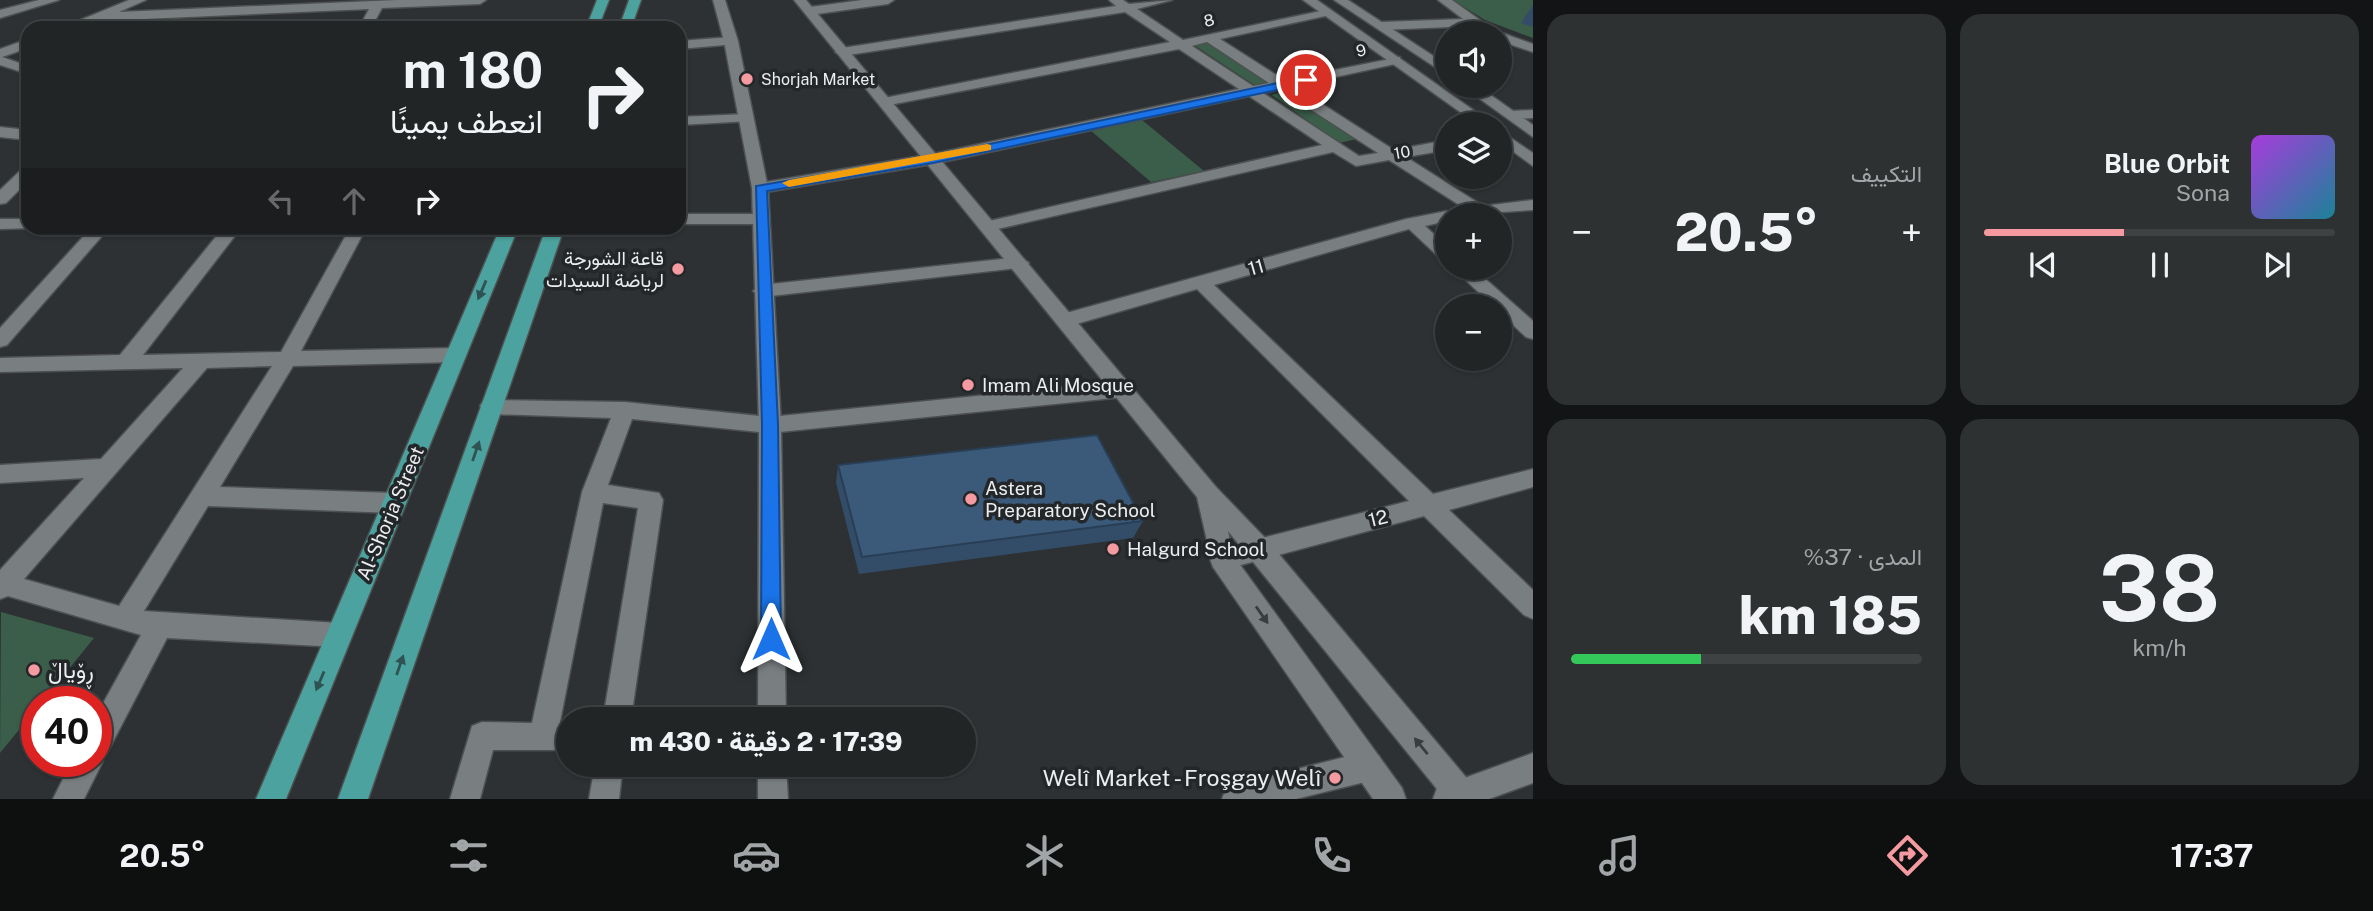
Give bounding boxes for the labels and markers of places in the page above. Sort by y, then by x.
pin [1276,50,1336,110]
place label: Shorjah Market [761,70,875,89]
marker: Shorjah Market [739,71,755,87]
place label: قاعة الشورجة لرياضة السيدات [546,247,664,292]
marker: قاعة الشورجة لرياضة السيدات [670,261,686,277]
place label: Imam Ali Mosque [982,374,1134,396]
marker: Imam Ali Mosque [960,377,976,393]
place label: Astera Preparatory School [985,477,1155,521]
marker: Astera Preparatory School [963,491,979,507]
place label: Halgurd School [1127,538,1265,560]
marker: Halgurd School [1105,541,1121,557]
place label: ڕۆیاڵ [48,656,94,689]
marker: ڕۆیاڵ [26,662,42,678]
place label: Welî Market - Froşgay Welî [1043,764,1322,791]
marker: Welî Market - Froşgay Welî [1327,770,1343,786]

